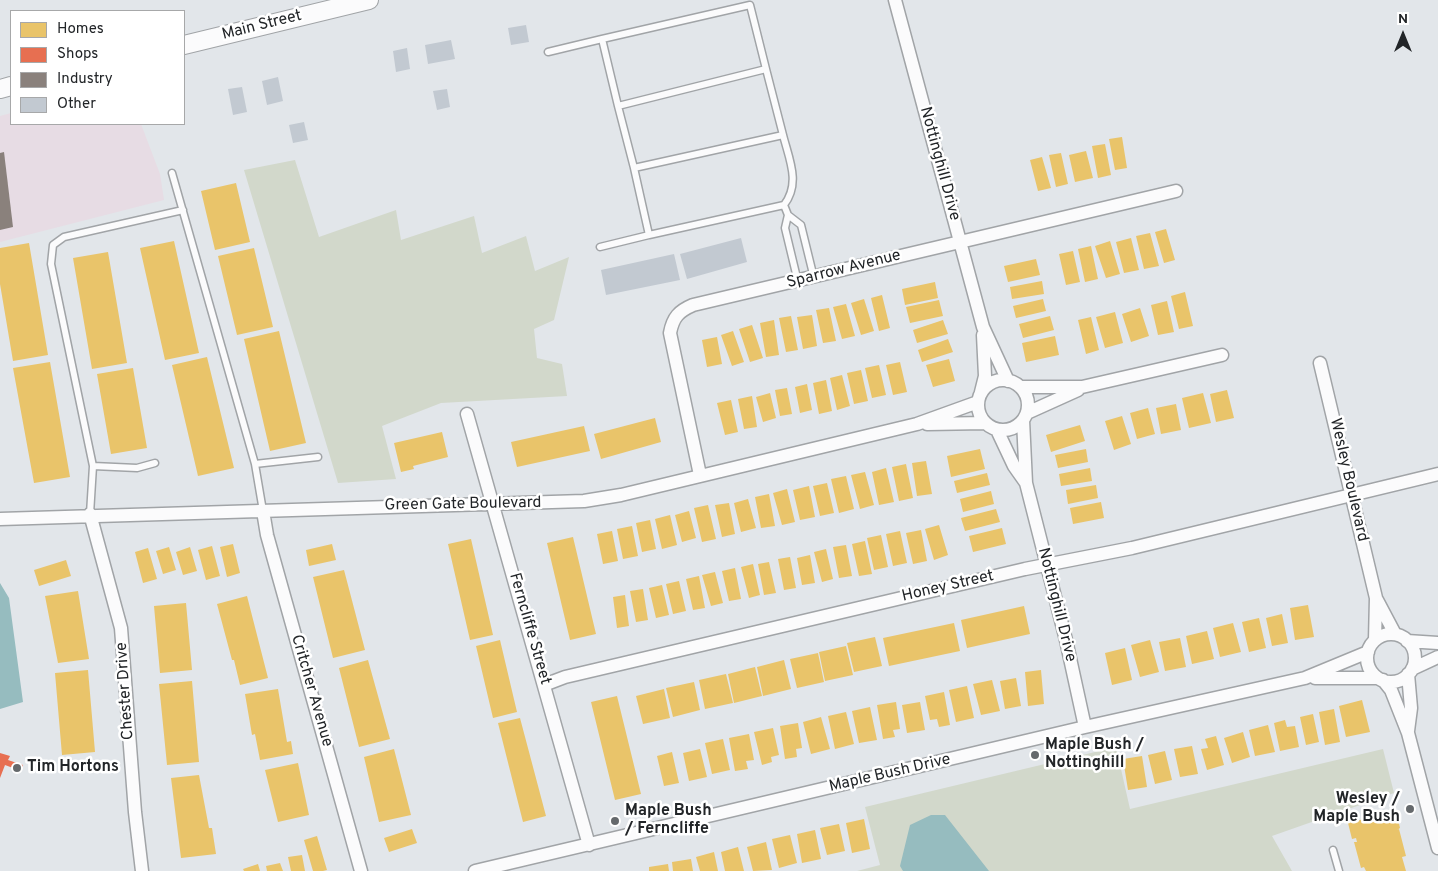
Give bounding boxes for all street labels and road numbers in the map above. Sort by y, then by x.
street label: Main Street [220,7,304,45]
street label: Nottinghill Drive [915,105,963,223]
street label: Sparrow Avenue [785,247,903,293]
street label: Wesley Boulevard [1324,416,1372,544]
street label: Green Gate Boulevard [384,494,542,516]
street label: Nottinghill Drive [1033,546,1079,664]
street label: Honey Street [900,567,996,607]
street label: Ferncliffe Street [504,571,554,687]
street label: Critcher Avenue [286,633,336,749]
street label: Chester Drive [113,641,139,741]
street label: Maple Bush Drive [827,751,953,797]

